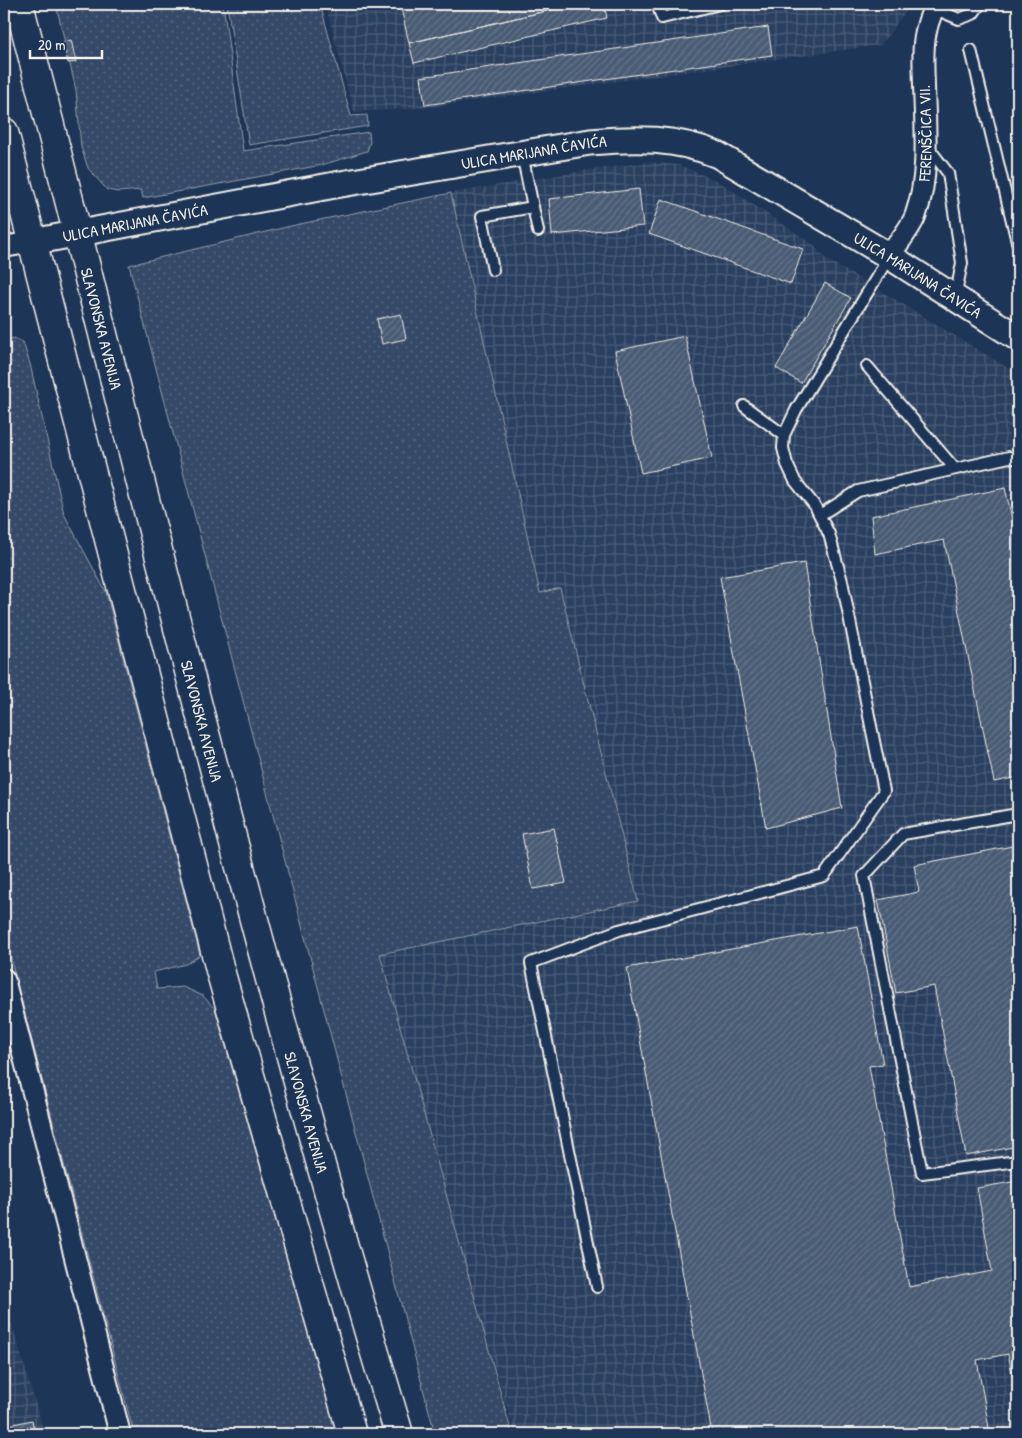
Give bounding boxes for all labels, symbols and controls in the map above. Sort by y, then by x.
scale bar [30,28,102,60]
text: 20 m [38,34,65,55]
street label: FERENŠČICA VII. [913,85,937,183]
street label: ULICA MARIJANA ČAVIĆA [460,130,608,175]
street label: ULICA MARIJANA ČAVIĆA [61,198,210,247]
street label: ULICA MARIJANA ČAVIĆA [850,227,986,323]
street label: SLAVONSKA AVENIJA [76,266,128,392]
street label: SLAVONSKA AVENIJA [176,658,228,784]
street label: SLAVONSKA AVENIJA [279,1049,334,1176]

